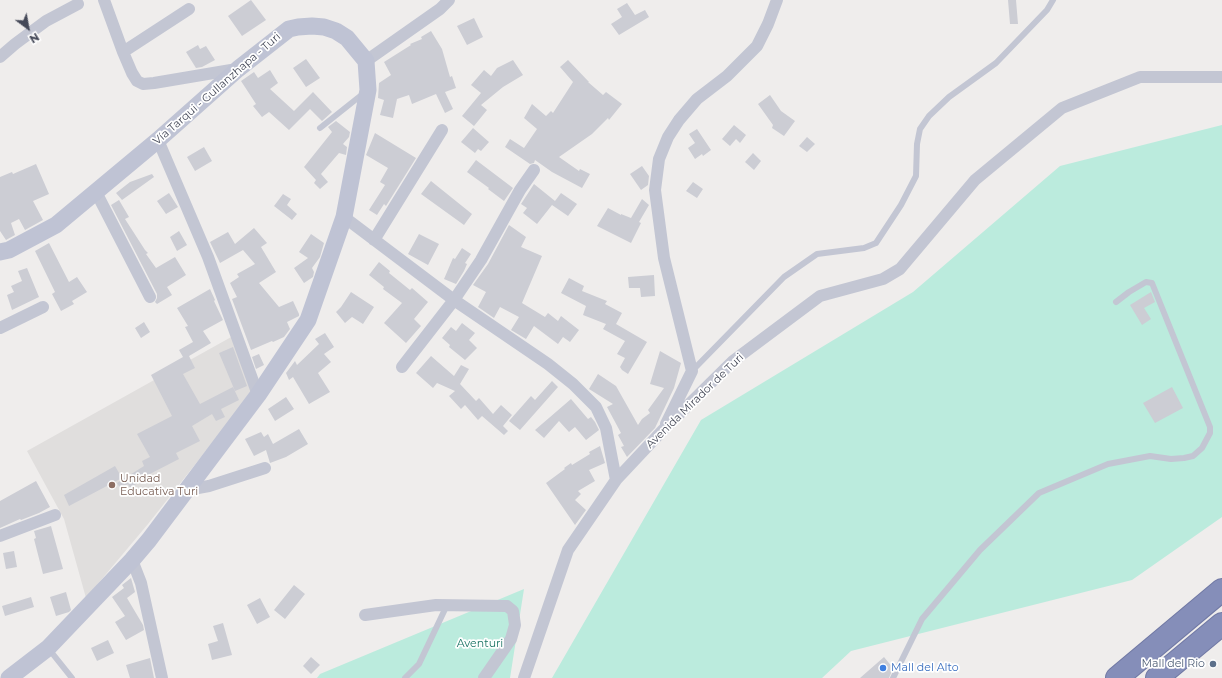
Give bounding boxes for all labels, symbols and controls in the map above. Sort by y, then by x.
north arrow [8,8,48,48]
text: N [27,30,42,46]
street label: Vía Tarqui - Gullanzhapa - Turi [151,30,283,148]
street label: Avenida Mirador de Turi [643,351,747,451]
place label: Unidad Educativa Turi [120,472,198,498]
marker: Unidad Educativa Turi [107,480,117,490]
park label: Aventuri [457,637,503,651]
place label: Mall del Rio [1141,657,1205,671]
marker: Mall del Rio [1208,659,1218,669]
place label: Mall del Alto [891,661,959,675]
marker: Mall del Alto [878,663,888,673]

